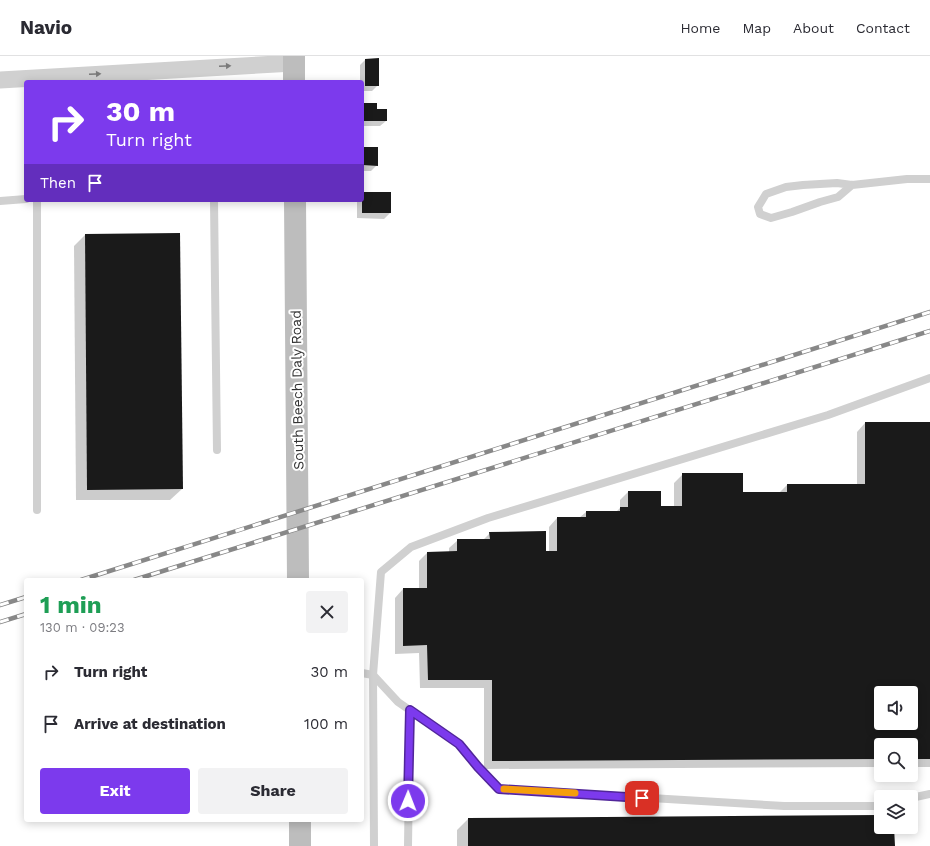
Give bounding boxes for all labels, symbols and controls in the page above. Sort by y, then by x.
text: Navio [20,16,72,39]
text: Home [680,20,720,36]
text: Map [742,20,771,36]
text: About [793,20,834,36]
text: Contact [856,20,910,36]
one-way arrow [219,63,231,70]
one-way arrow [89,71,102,77]
text: 30 m [106,95,175,128]
icon: right [40,96,92,148]
text: Turn right [106,129,192,150]
icon: arrive [84,172,106,194]
text: Then [40,174,76,192]
street label: South Beech Daly Road [288,310,306,470]
text: 1 min [40,591,102,619]
button: close [306,591,348,633]
text: 130 m · 09:23 [40,620,124,635]
icon: right [40,661,62,683]
text: Turn right [74,663,147,681]
text: 30 m [311,663,348,681]
map controls [874,686,918,834]
button: sound [874,686,918,730]
icon: arrive [40,713,62,735]
text: Arrive at destination [74,715,226,733]
text: 100 m [304,715,348,733]
button: search [874,738,918,782]
button: Exit [40,768,190,814]
button: Share [198,768,348,814]
position arrow [387,780,429,822]
pin [625,781,659,815]
icon: arrive [631,787,653,809]
button: layers [874,790,918,834]

